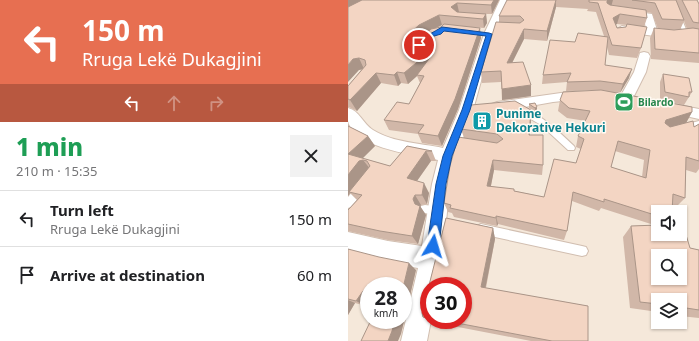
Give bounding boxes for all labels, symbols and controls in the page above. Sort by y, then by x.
text: 150 m [82,11,165,49]
icon: left [16,16,68,68]
pin [402,28,436,62]
icon: arrive [408,34,430,56]
text: Rruga Lekë Dukagjini [82,47,262,71]
sports icon: Bilardo [613,91,635,113]
icon: left [121,92,143,114]
icon: ahead [163,92,185,114]
icon: right [205,92,227,114]
place label: Bilardo [638,95,673,109]
place label: Punime Dekorative Hekuri [496,105,606,136]
building icon: Punime Dekorative Hekuri [471,110,493,132]
text: 1 min [16,130,83,163]
button: close [290,135,332,177]
text: 210 m · 15:35 [16,162,97,180]
text: Turn left [50,200,114,220]
map controls [651,205,687,329]
button: sound [651,205,687,241]
icon: left [16,208,38,230]
text: 150 m [288,209,332,229]
text: Rruga Lekë Dukagjini [50,220,180,238]
position arrow [412,225,454,267]
button: search [651,249,687,285]
icon: arrive [16,264,38,286]
text: Arrive at destination [50,265,205,285]
text: 60 m [297,265,332,285]
speed limit sign: 30 [420,277,472,329]
text: 28 [375,284,397,311]
button: layers [651,293,687,329]
text: km/h [374,306,398,320]

